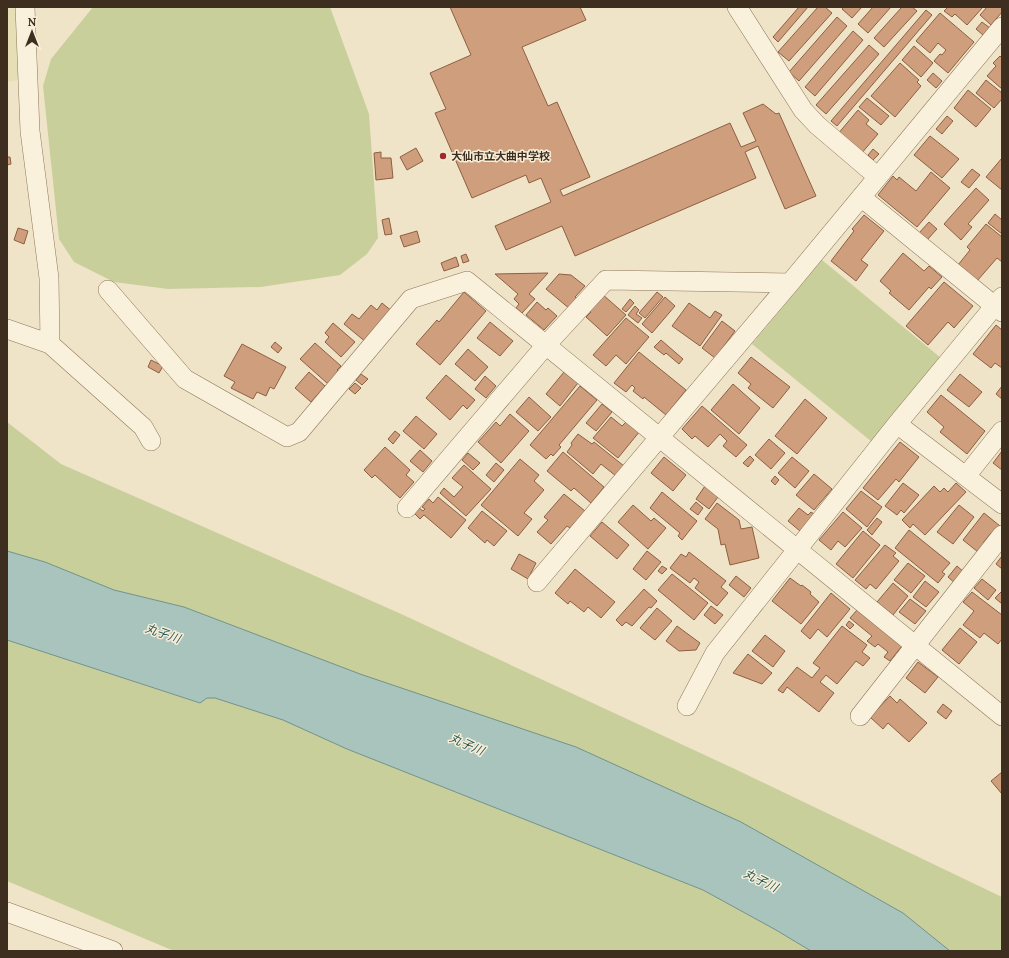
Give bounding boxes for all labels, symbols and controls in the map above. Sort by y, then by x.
north arrow [12,12,52,52]
text: N [28,15,37,29]
place label: 大仙市立大曲中学校 [451,149,550,163]
marker: 大仙市立大曲中学校 [438,151,448,161]
water label: 丸子川 [144,620,184,647]
water label: 丸子川 [447,730,488,759]
water label: 丸子川 [742,865,782,896]

